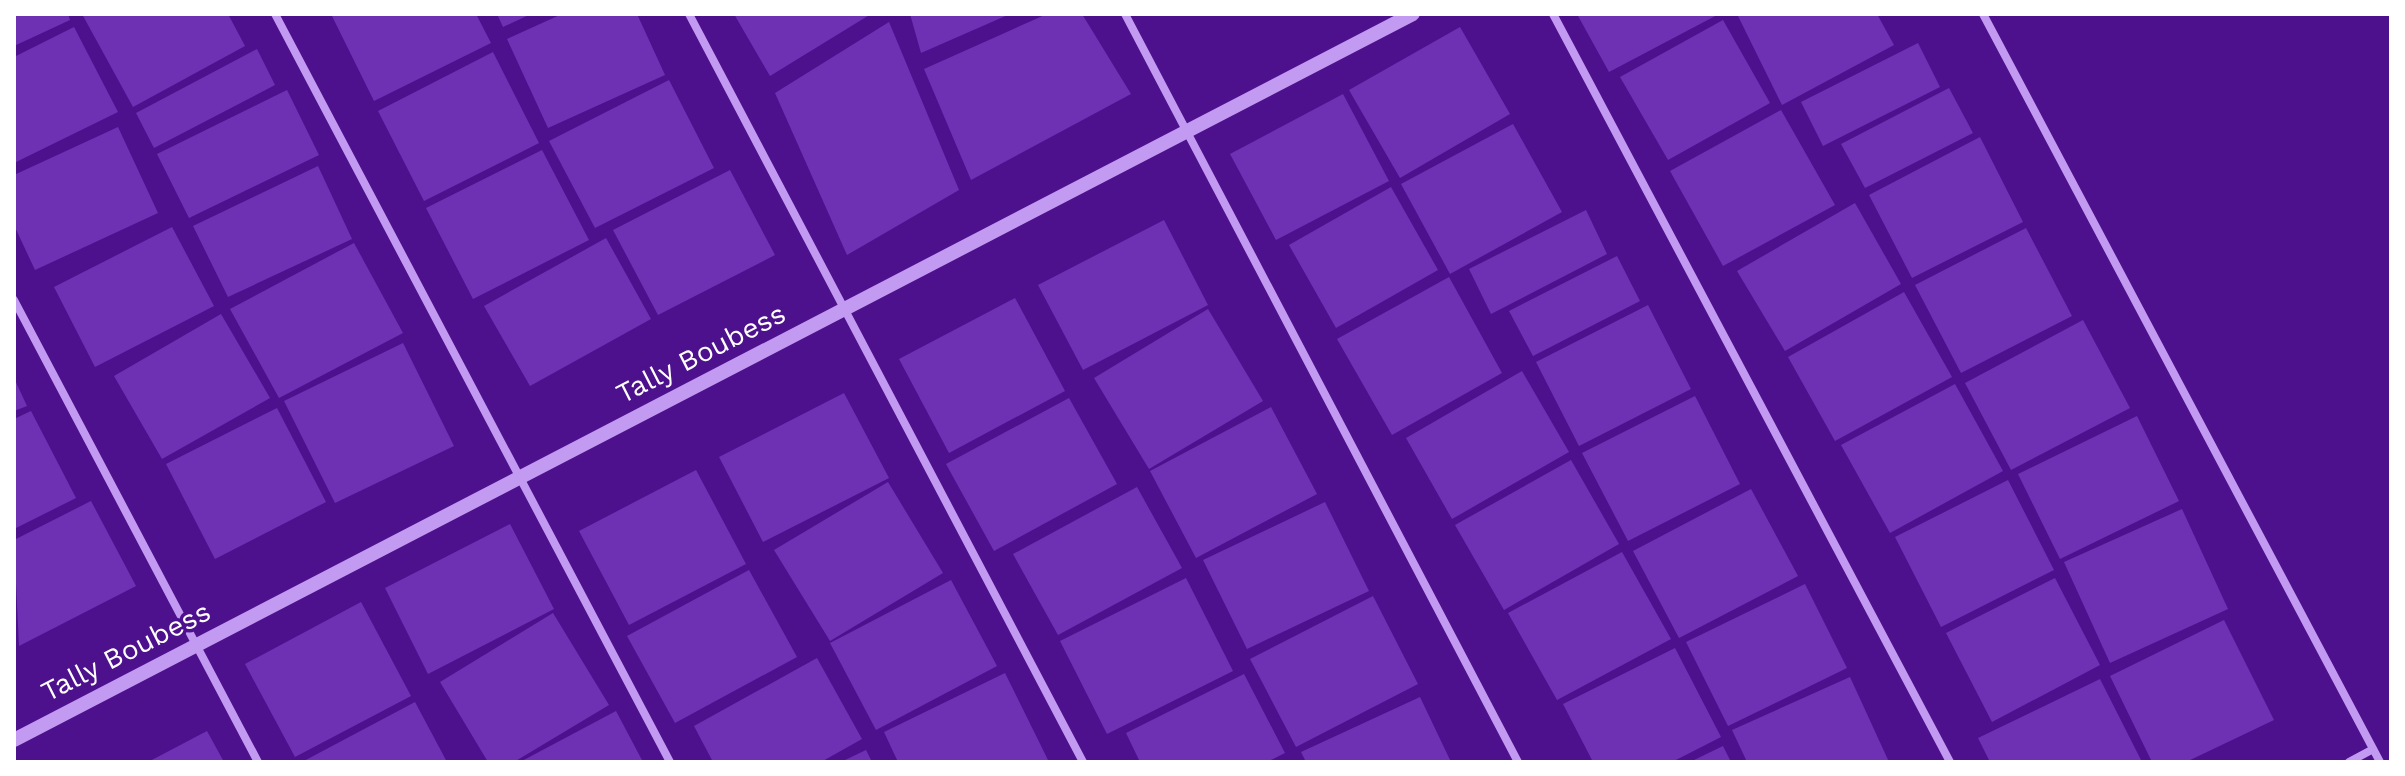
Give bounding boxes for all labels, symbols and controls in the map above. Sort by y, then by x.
street label: Tally Boubess [611,297,791,411]
street label: Tally Boubess [36,595,216,709]

